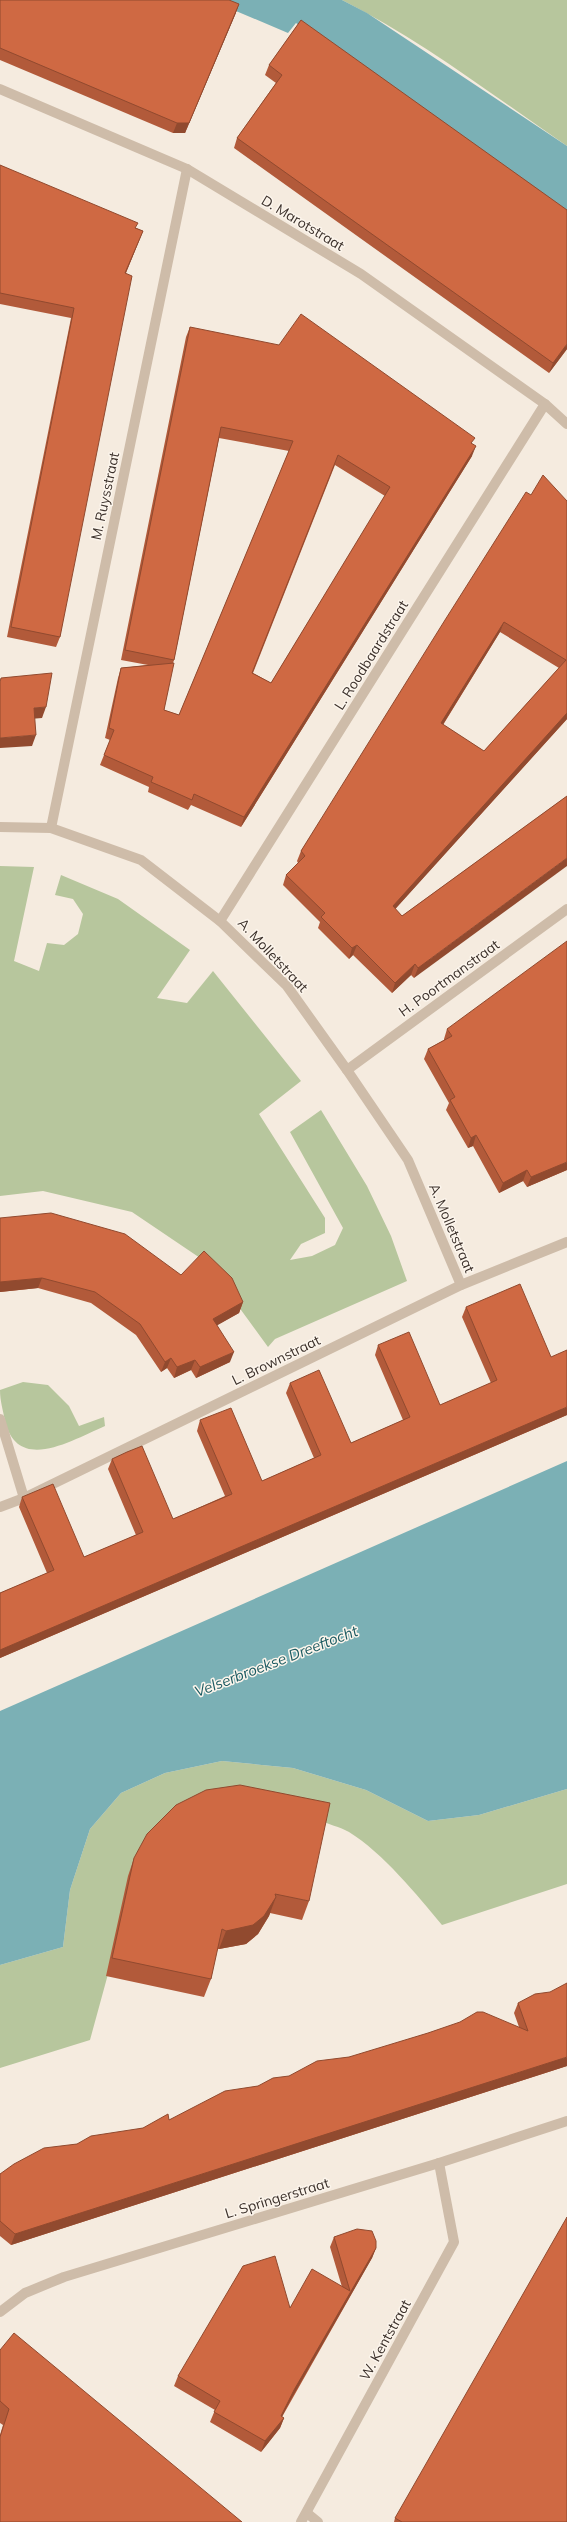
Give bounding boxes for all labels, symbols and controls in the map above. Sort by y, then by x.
street label: D. Marotstraat [258,191,348,255]
street label: M. Ruysstraat [87,450,123,542]
street label: L. Roodbaardstraat [330,597,412,713]
street label: A. Molletstraat [234,914,312,996]
street label: H. Poortmanstraat [395,935,503,1021]
street label: A. Molletstraat [425,1181,479,1275]
street label: L. Brownstraat [229,1331,323,1389]
water label: Velserbroekse Dreeftocht [192,1621,361,1701]
street label: L. Springerstraat [223,2174,331,2222]
street label: W. Kentstraat [355,2296,415,2384]

